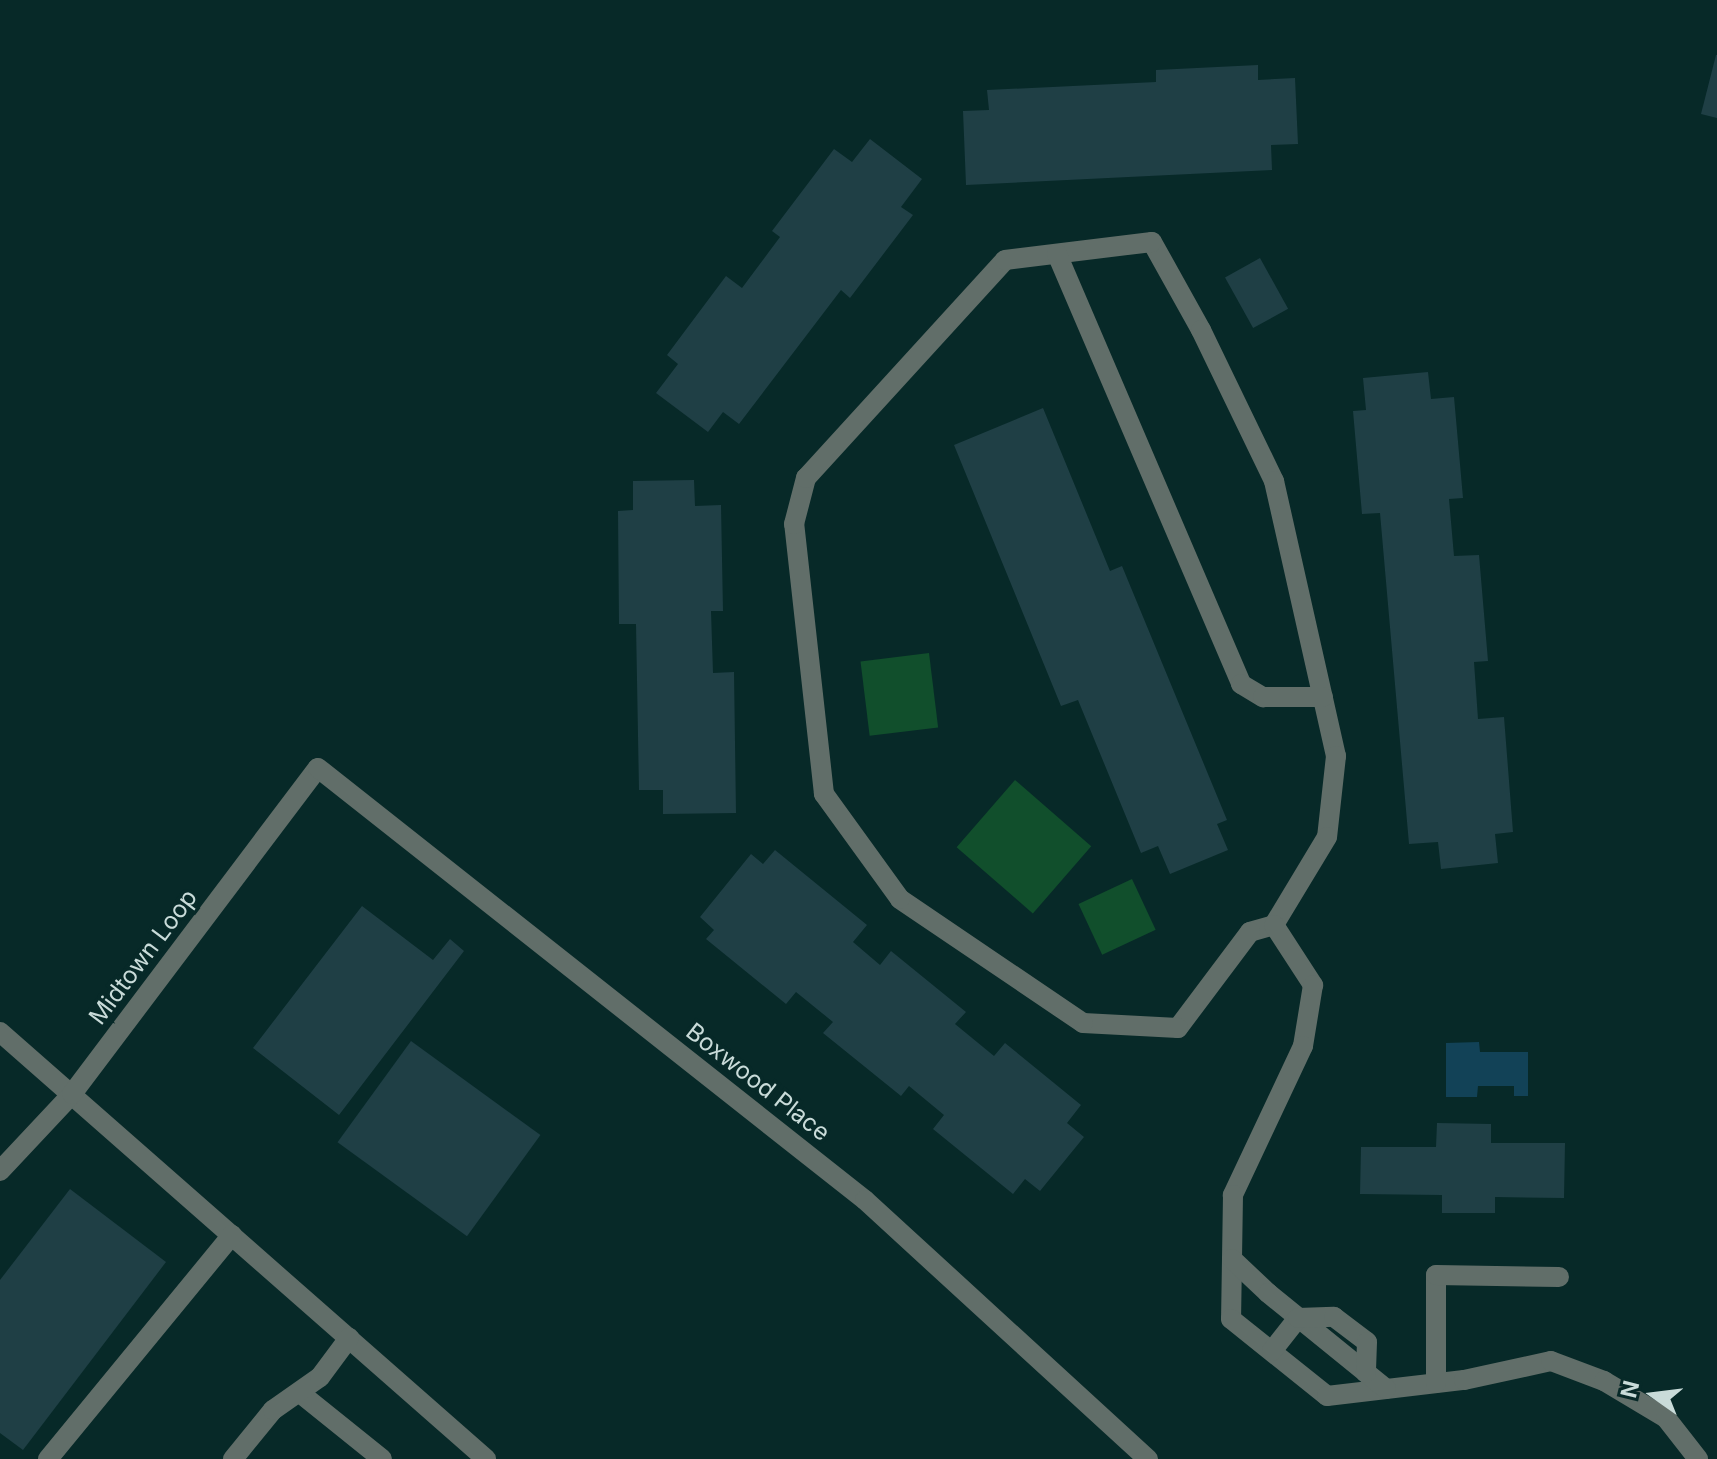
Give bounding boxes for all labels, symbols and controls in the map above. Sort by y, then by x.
street label: Midtown Loop [83,884,203,1030]
street label: Boxwood Place [680,1017,836,1147]
north arrow [1613,1355,1693,1435]
text: N [1615,1378,1644,1400]

